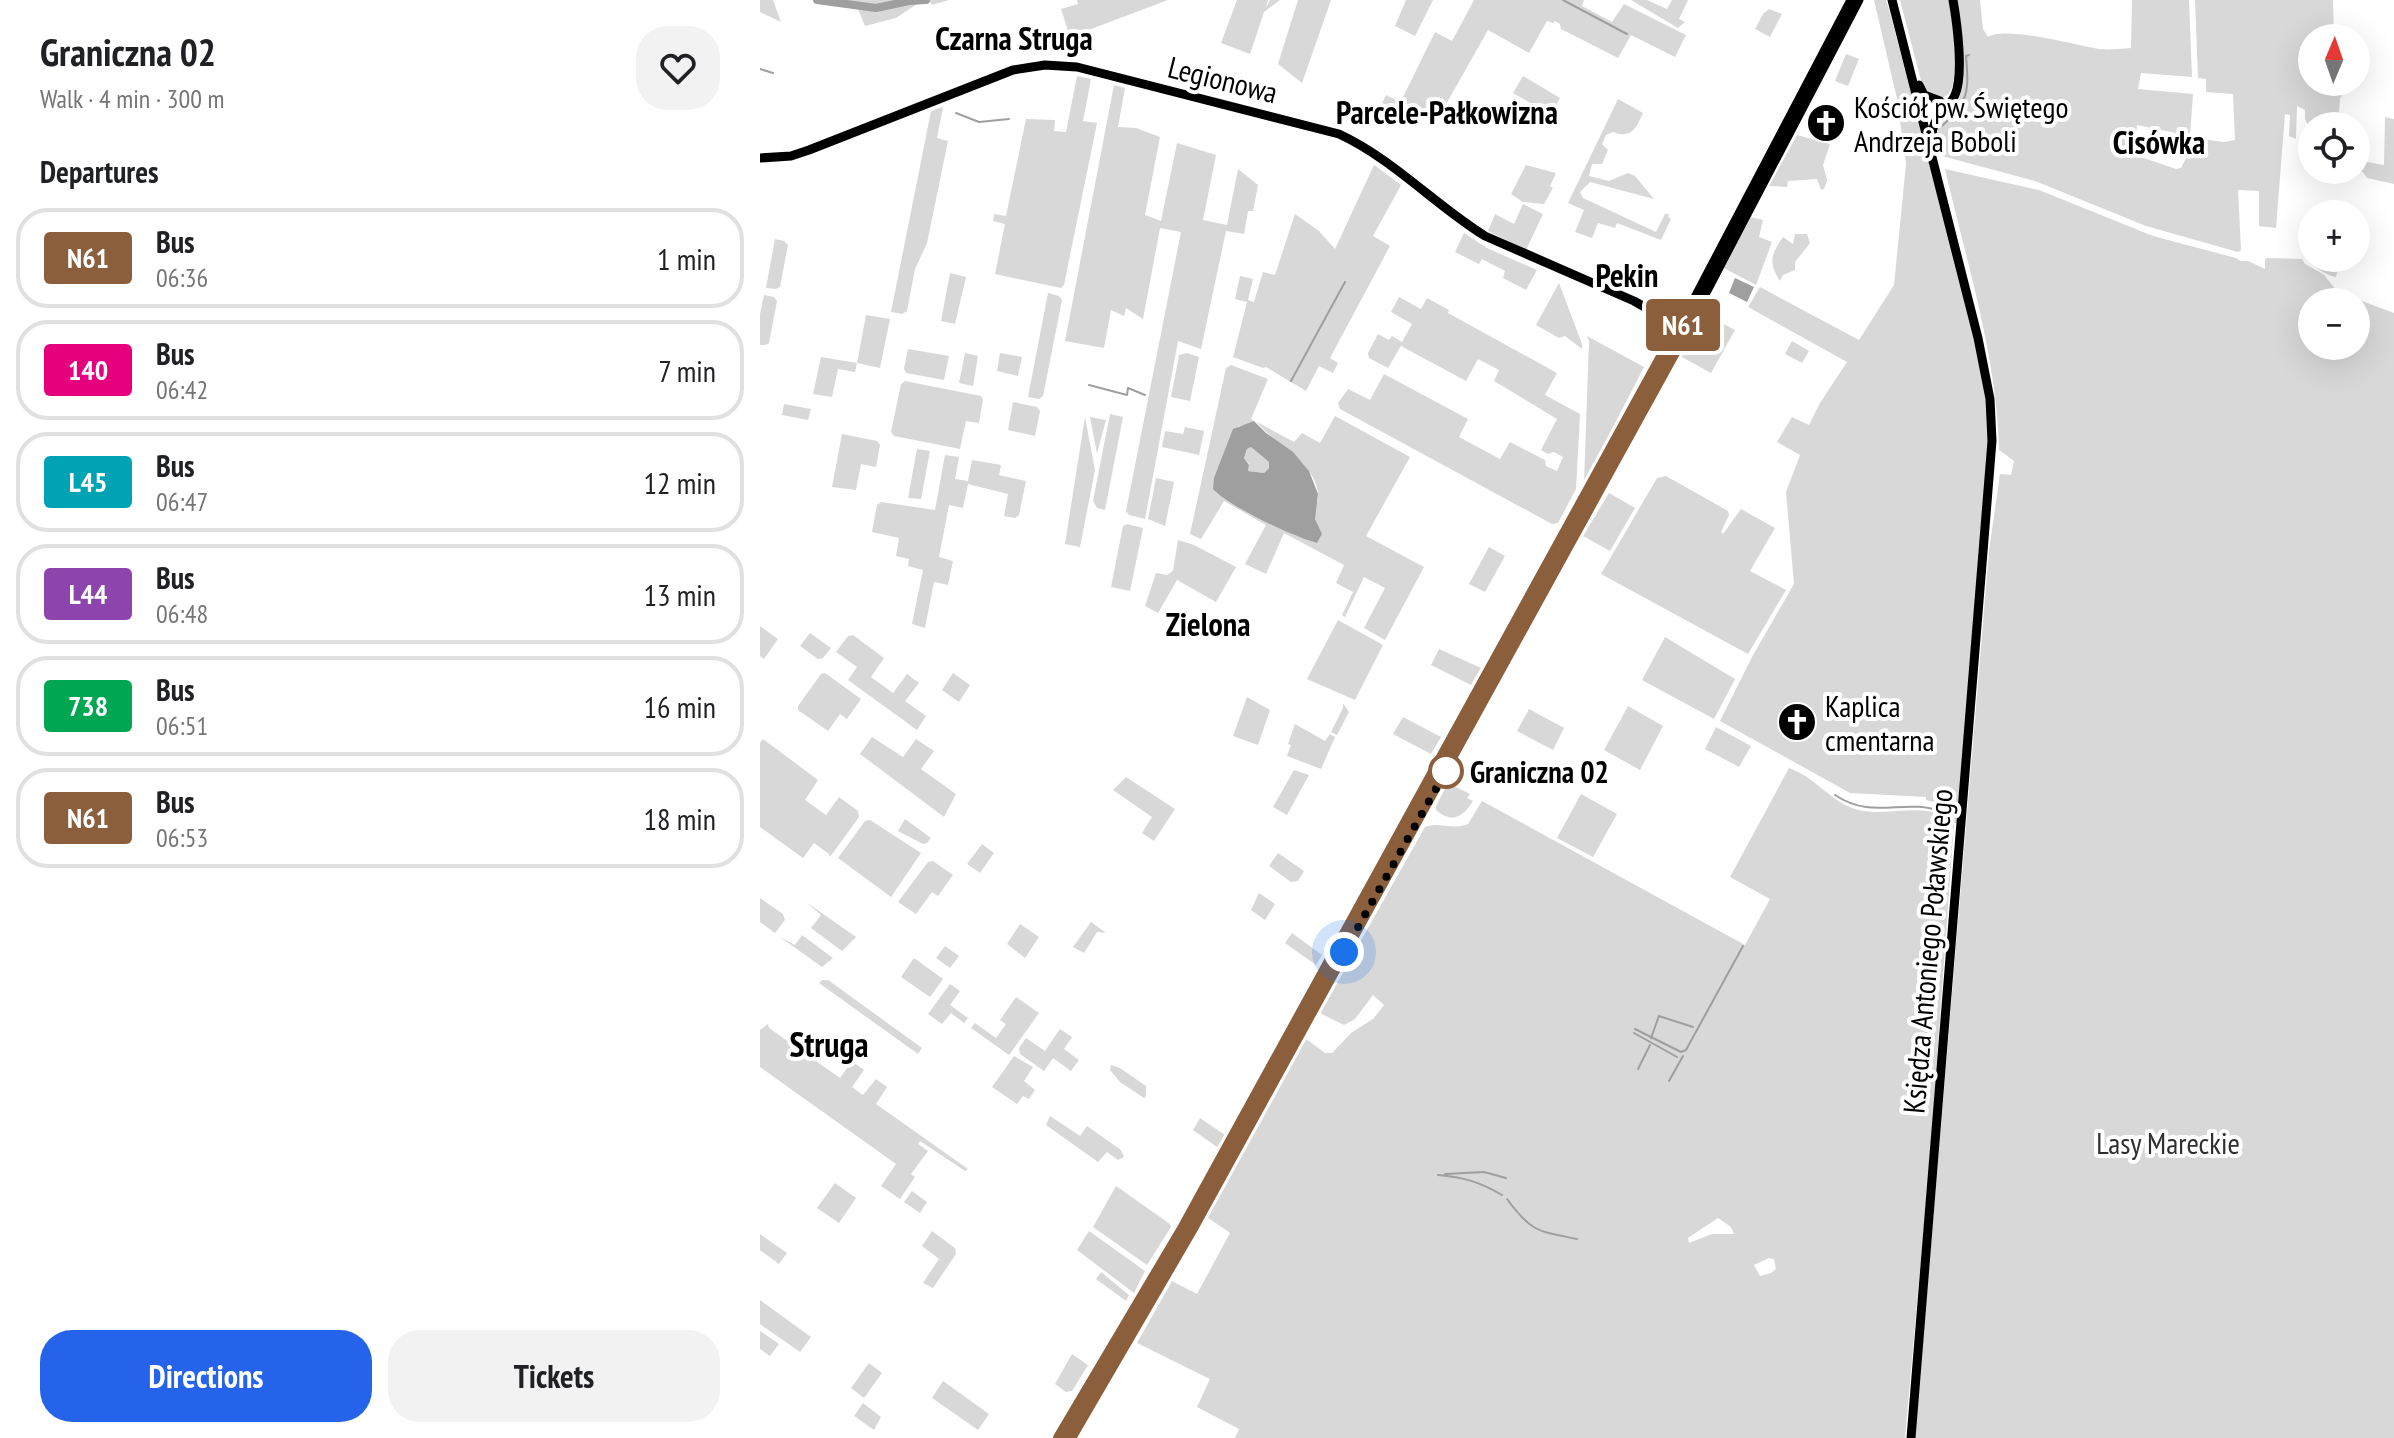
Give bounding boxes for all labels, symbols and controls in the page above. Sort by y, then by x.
district label: Czarna Struga [935,17,1093,59]
north arrow [2298,24,2370,96]
map controls [2298,24,2370,360]
button: heart [636,26,720,110]
text: Graniczna 02 [40,27,216,76]
street label: Legionowa [1164,47,1282,111]
text: Walk · 4 min · 300 m [40,82,224,115]
place label: Kościół pw. Świętego Andrzeja Boboli [1854,87,2068,160]
district label: Parcele-Pałkowizna [1336,91,1558,133]
church icon: Kościół pw. Świętego Andrzeja Boboli [1805,102,1847,144]
button: locate [2298,112,2370,184]
district label: Cisówka [2113,121,2205,163]
text: Departures [40,152,158,191]
button: + [2298,200,2370,272]
text: Bus [156,222,195,261]
text: N61 [67,239,109,276]
text: 1 min [657,239,716,278]
district label: Pekin [1596,254,1658,296]
text: 06:36 [156,261,208,294]
button: − [2298,288,2370,360]
line badge: N61 [1637,299,1729,351]
text: N61 [1662,306,1704,343]
text: Bus [156,334,195,373]
text: 140 [68,351,108,388]
text: 7 min [658,351,716,390]
text: 06:42 [156,373,208,406]
text: Bus [156,446,195,485]
text: L45 [69,463,107,500]
text: 12 min [643,463,716,502]
text: 06:47 [156,485,208,518]
text: Bus [156,558,195,597]
text: L44 [69,575,107,612]
text: 13 min [643,575,716,614]
text: 06:48 [156,597,208,630]
district label: Zielona [1166,603,1250,645]
text: Bus [156,670,195,709]
place label: Kaplica cmentarna [1825,686,1934,759]
text: 738 [68,687,108,724]
text: 16 min [643,687,716,726]
church icon: Kaplica cmentarna [1776,701,1818,743]
text: 06:51 [156,709,208,742]
place label: Graniczna 02 [1470,752,1609,791]
marker: Graniczna 02 [1429,754,1463,788]
text: Bus [156,782,195,821]
street label: Księdza Antoniego Poławskiego [1893,787,1961,1115]
text: N61 [67,799,109,836]
text: 18 min [643,799,716,838]
text: 06:53 [156,821,208,854]
your location [1324,932,1364,972]
district label: Struga [789,1022,869,1066]
park label: Lasy Mareckie [2096,1123,2240,1162]
button: Directions [40,1330,372,1422]
button: Tickets [388,1330,720,1422]

